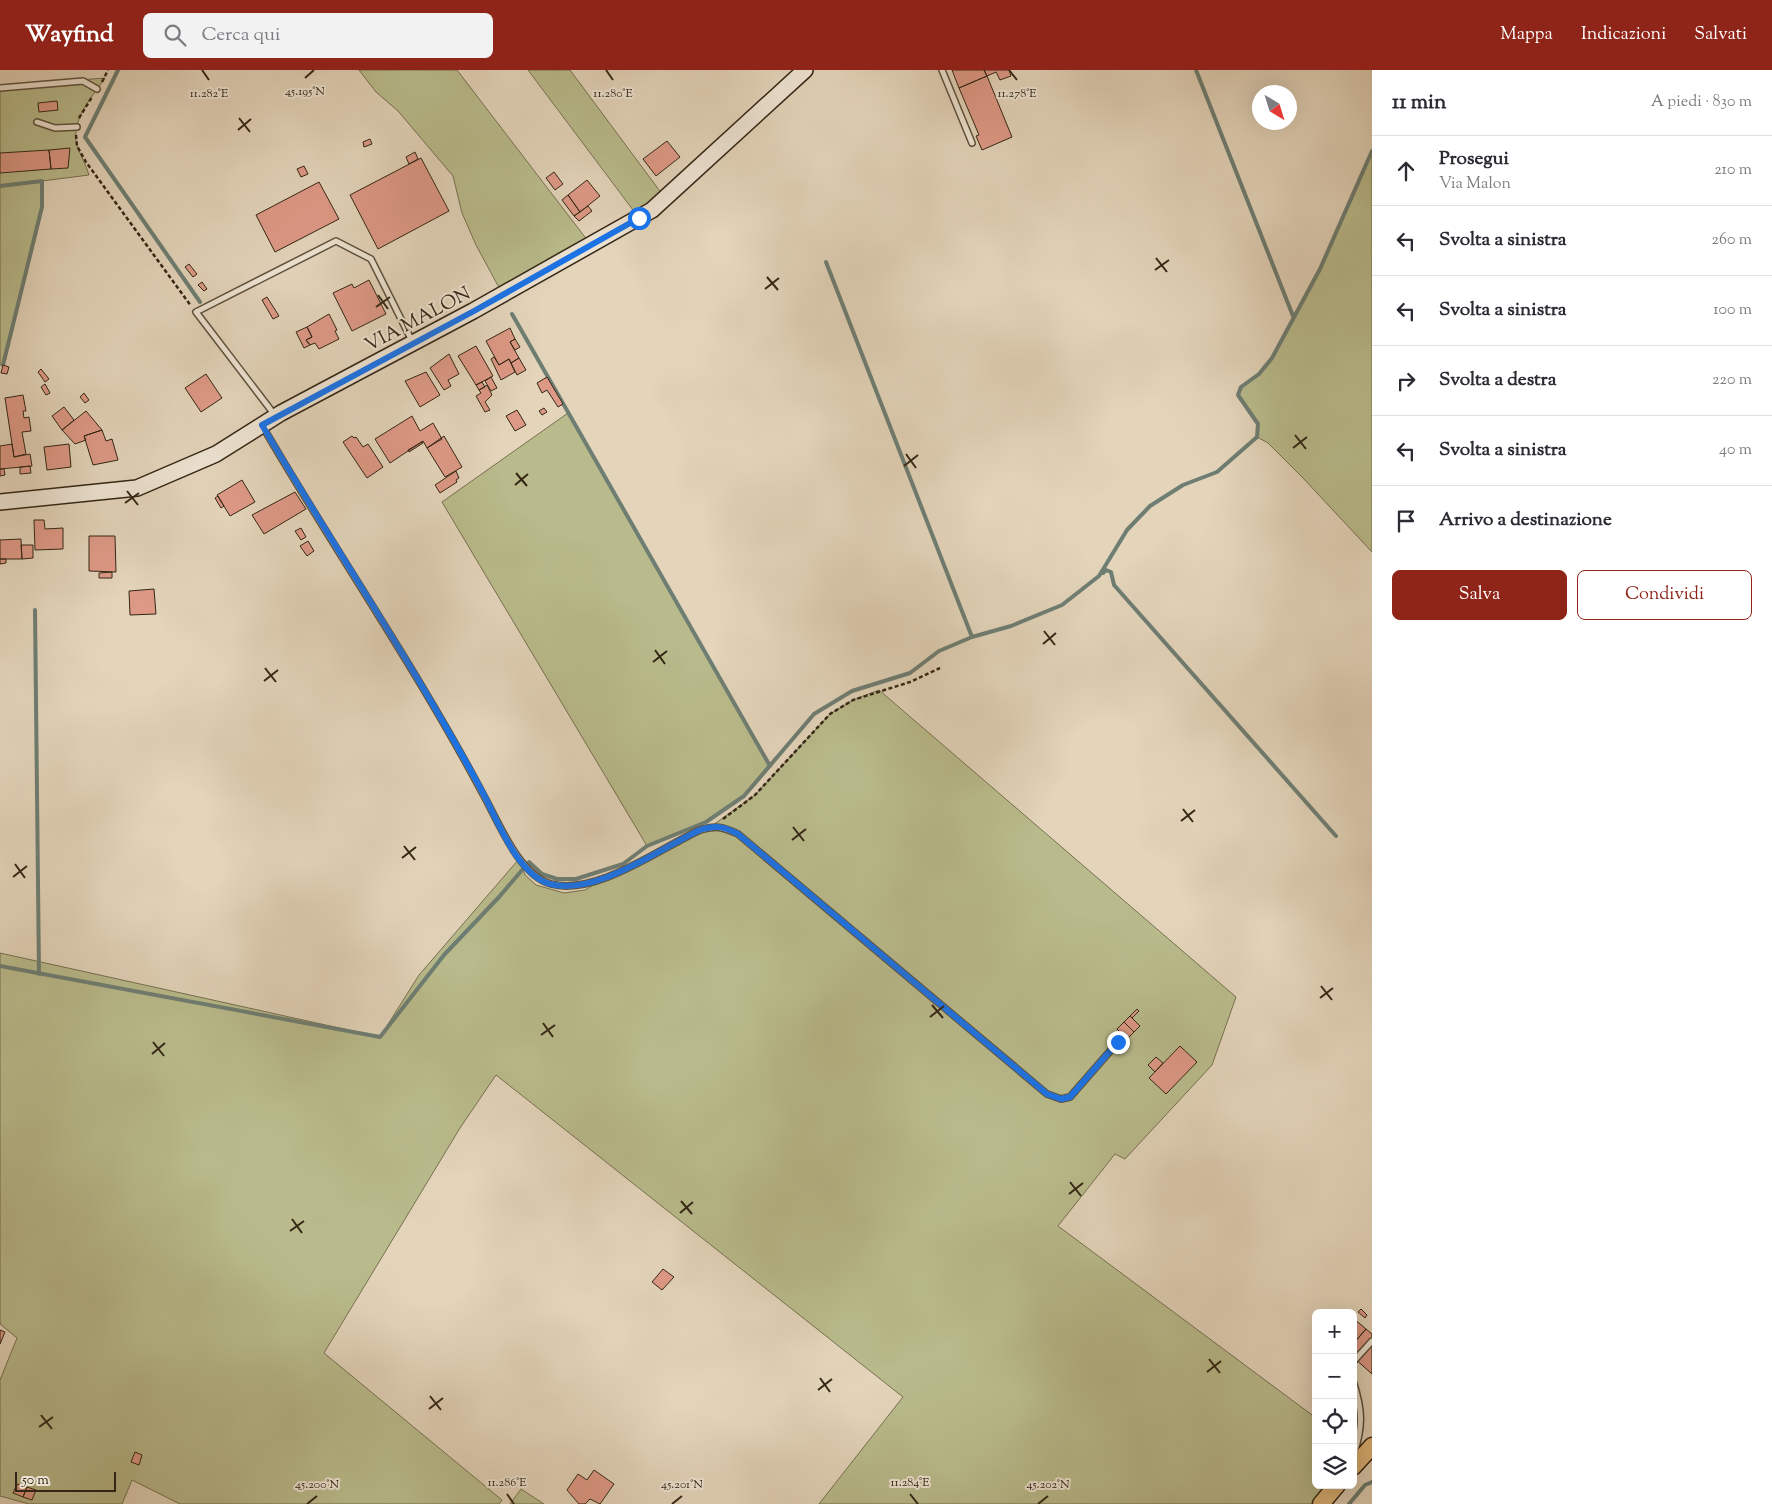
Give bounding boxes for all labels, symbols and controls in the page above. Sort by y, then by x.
search box [143,13,493,58]
text: Wayfind [25,18,113,52]
icon: search [161,21,189,49]
text: Cerca qui [201,22,280,49]
text: Mappa [1500,22,1553,48]
text: Indicazioni [1581,22,1666,48]
text: Salvati [1694,22,1747,48]
text: 45.195°N [285,83,325,101]
text: 11.282°E [190,85,229,103]
text: 11.280°E [593,85,633,103]
text: 11.278°E [997,85,1037,103]
north arrow [1252,85,1297,130]
text: 11 min [1392,88,1447,118]
text: A piedi · 830 m [1651,91,1752,114]
text: Prosegui [1439,146,1509,173]
icon: ahead [1392,157,1420,185]
text: 210 m [1714,159,1752,182]
text: Via Malon [1439,173,1511,196]
route start [628,207,651,230]
icon: left [1392,227,1420,255]
text: Svolta a sinistra [1439,227,1567,254]
text: 260 m [1711,229,1752,252]
street label: VIA MALON [360,281,476,359]
icon: left [1392,297,1420,325]
text: Svolta a sinistra [1439,297,1567,324]
text: 100 m [1713,299,1752,322]
icon: right [1392,367,1420,395]
text: Svolta a destra [1439,367,1556,394]
text: 220 m [1712,369,1752,392]
icon: left [1392,437,1420,465]
text: Svolta a sinistra [1439,437,1567,464]
text: 40 m [1719,439,1752,462]
icon: arrive [1392,507,1420,535]
text: Arrivo a destinazione [1439,507,1612,534]
button: Salva [1392,570,1567,620]
button: Condividi [1577,570,1752,620]
route end [1107,1031,1130,1054]
map controls [1312,1309,1357,1489]
button: + [1312,1309,1357,1354]
button: − [1312,1354,1357,1399]
button: locate [1312,1399,1357,1444]
button: layers [1312,1444,1357,1489]
scale bar [15,1469,116,1492]
text: 50 m [22,1471,49,1491]
text: 11.286°E [487,1474,527,1492]
text: 11.284°E [891,1474,930,1492]
text: 45.200°N [295,1476,339,1494]
text: 45.201°N [661,1476,703,1494]
text: 45.202°N [1026,1476,1070,1494]

